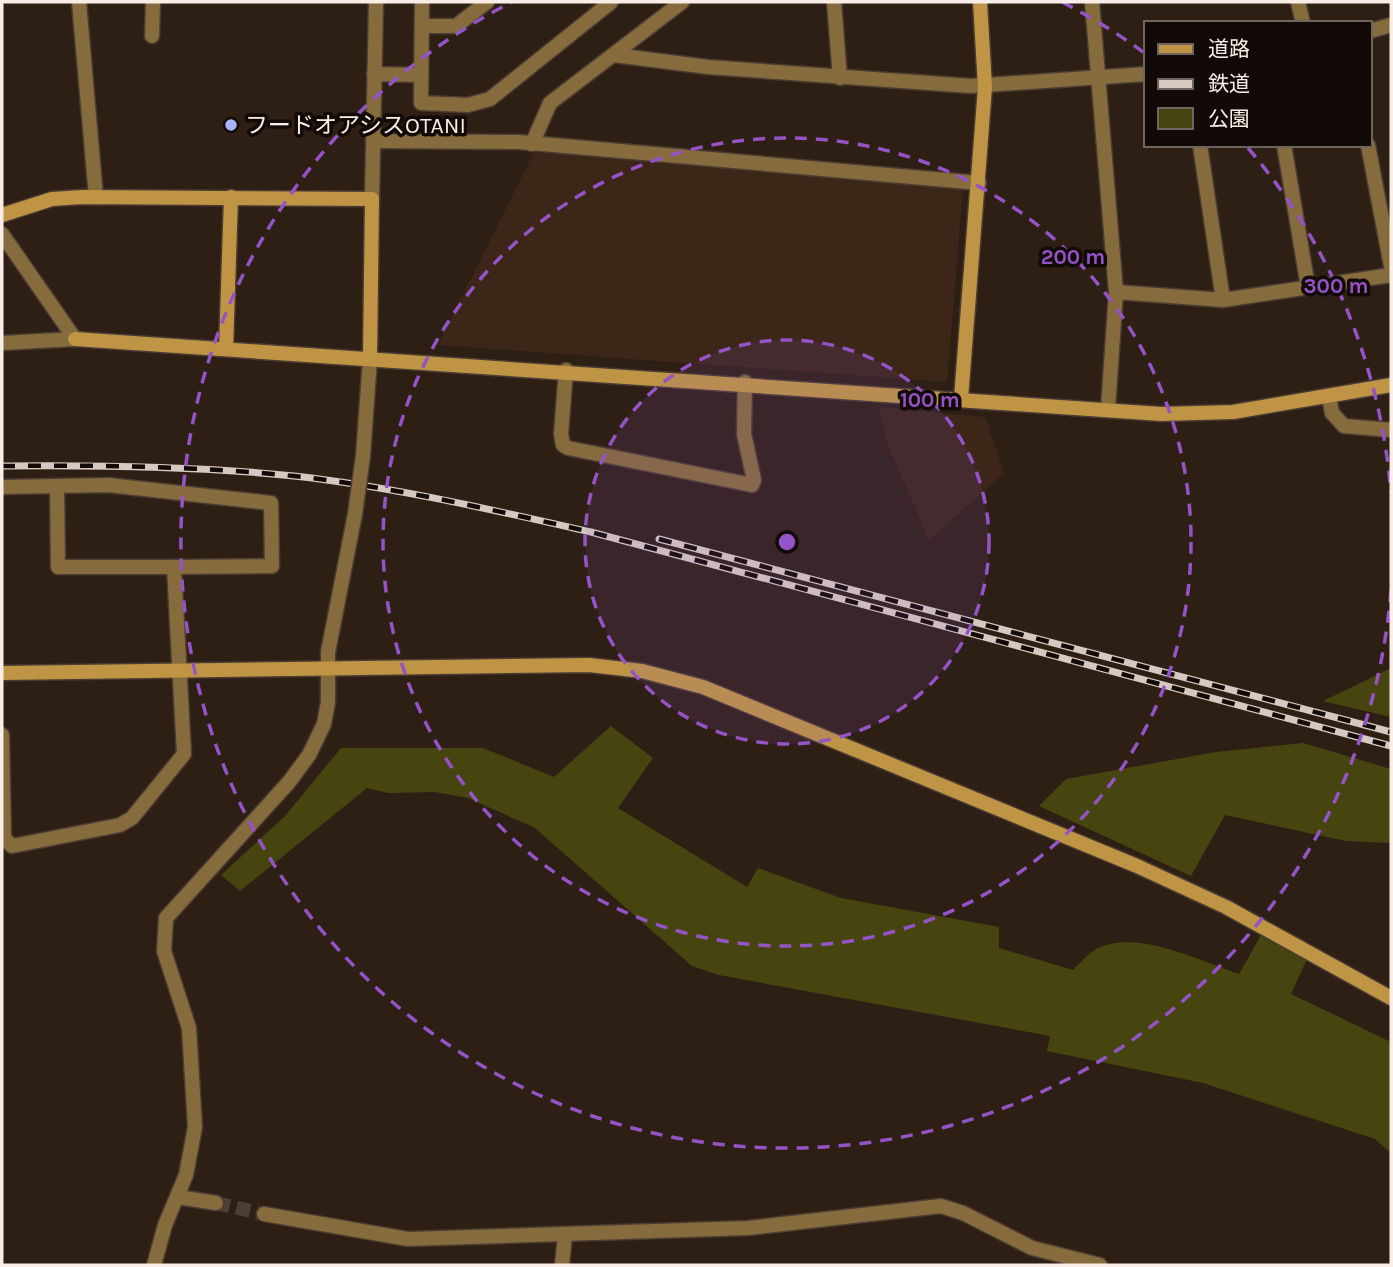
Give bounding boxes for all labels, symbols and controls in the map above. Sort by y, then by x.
legend [1144,21,1372,147]
text: 道路 [1208,37,1250,61]
text: 鉄道 [1208,72,1250,96]
text: 公園 [1208,107,1250,131]
place label: フードオアシスOTANI [245,112,466,139]
marker: フードオアシスOTANI [223,117,239,133]
text: 200 m [1041,245,1105,269]
text: 300 m [1304,274,1368,298]
text: 100 m [900,388,960,412]
centre of rings [775,530,799,554]

